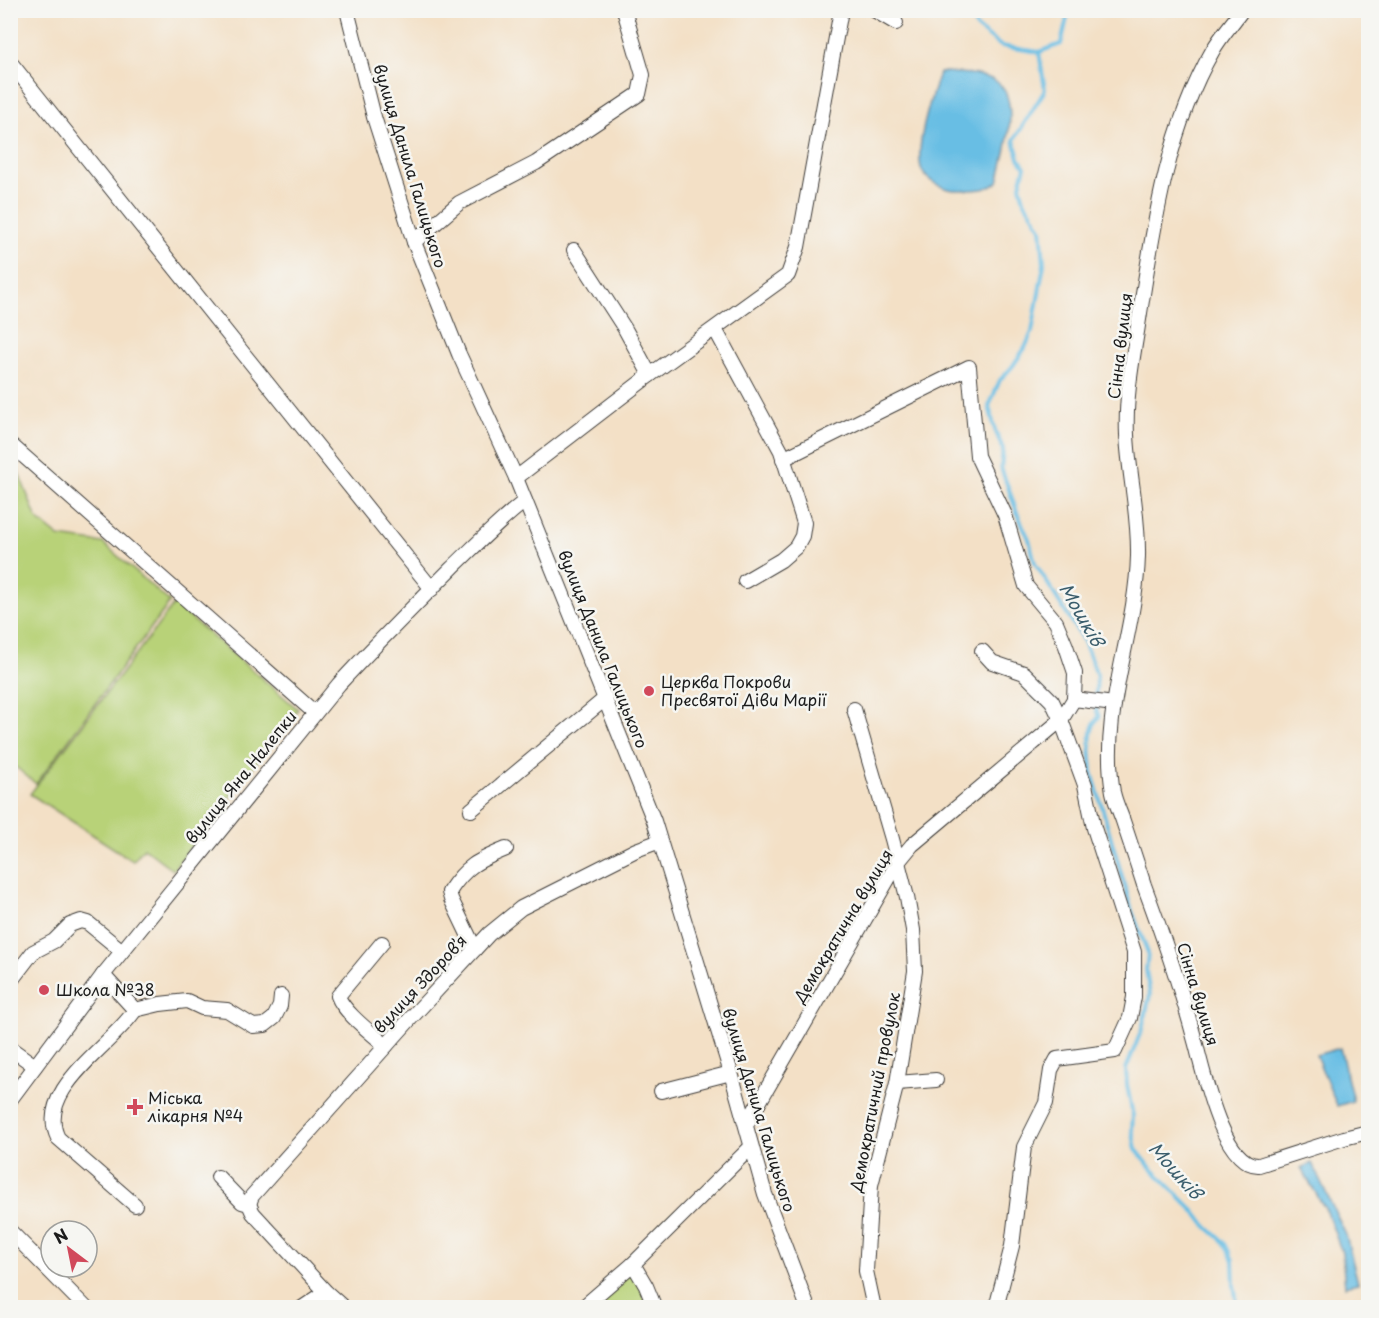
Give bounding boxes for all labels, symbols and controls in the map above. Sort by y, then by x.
street label: вулиця Данила Галицького [368,61,453,271]
street label: Сінна вулиця [1101,291,1137,400]
street label: вулиця Данила Галицького [553,546,655,751]
water label: Мошків [1053,578,1113,653]
place label: Церква Покрови Пресвятої Діви Марії [661,669,827,711]
marker: Церква Покрови Пресвятої Діви Марії [642,684,656,698]
street label: вулиця Яна Налепки [179,704,302,848]
street label: Демократична вулиця [786,844,898,1008]
street label: вулиця Здоровʼя [367,929,472,1038]
street label: Сінна вулиця [1172,939,1226,1048]
place label: Школа №38 [56,977,155,1001]
marker: Школа №38 [37,983,51,997]
street label: Демократичний провулок [843,989,905,1195]
street label: вулиця Данила Галицького [717,1005,802,1215]
place label: Міська лікарня №4 [147,1085,243,1127]
marker: Міська лікарня №4 [126,1098,144,1116]
water label: Мошків [1143,1135,1211,1207]
north arrow [39,1219,99,1279]
text: N [49,1222,72,1249]

